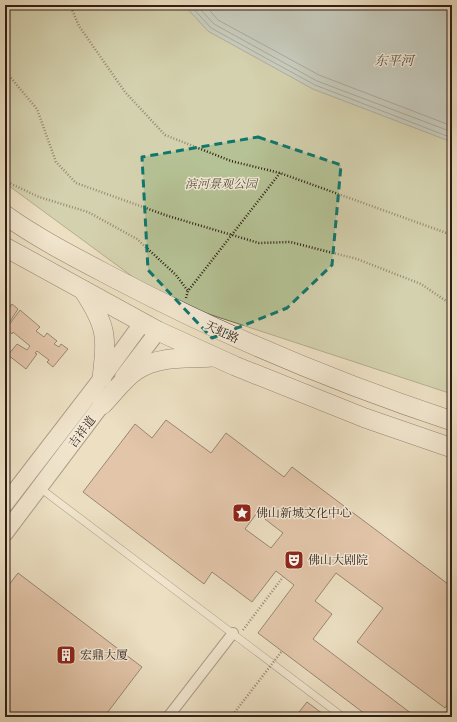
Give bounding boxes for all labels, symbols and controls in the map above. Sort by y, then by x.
water label: 东平河 [374,53,415,69]
park label: 滨河景观公园 [185,177,259,192]
street label: 天虹路 [202,318,241,347]
street label: 吉祥道 [66,413,99,451]
place icon: 佛山新城文化中心 [231,502,253,524]
place label: 佛山新城文化中心 [256,506,352,521]
theatre icon: 佛山大剧院 [283,549,305,571]
place label: 佛山大剧院 [308,553,368,568]
building icon: 宏鼎大厦 [55,644,77,666]
place label: 宏鼎大厦 [80,648,128,663]

